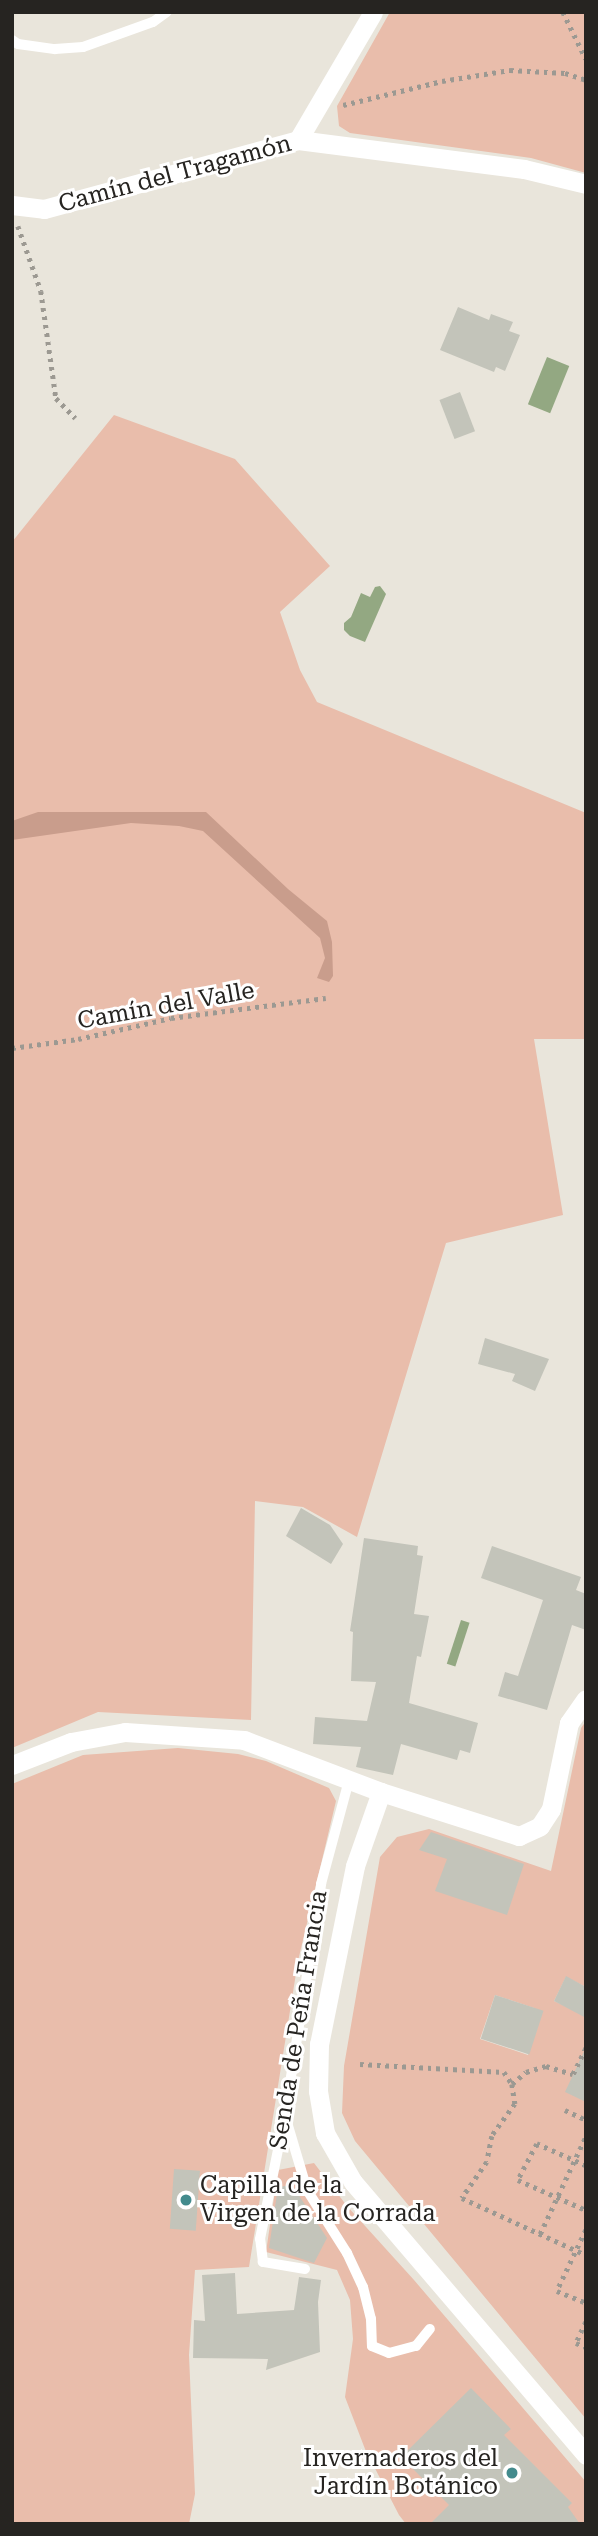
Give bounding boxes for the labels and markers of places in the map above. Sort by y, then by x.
place label: Capilla de la Virgen de la Corrada [200,2172,436,2228]
marker: Capilla de la Virgen de la Corrada [178,2192,194,2208]
place label: Invernaderos del Jardín Botánico [303,2445,498,2501]
marker: Invernaderos del Jardín Botánico [504,2465,520,2481]

